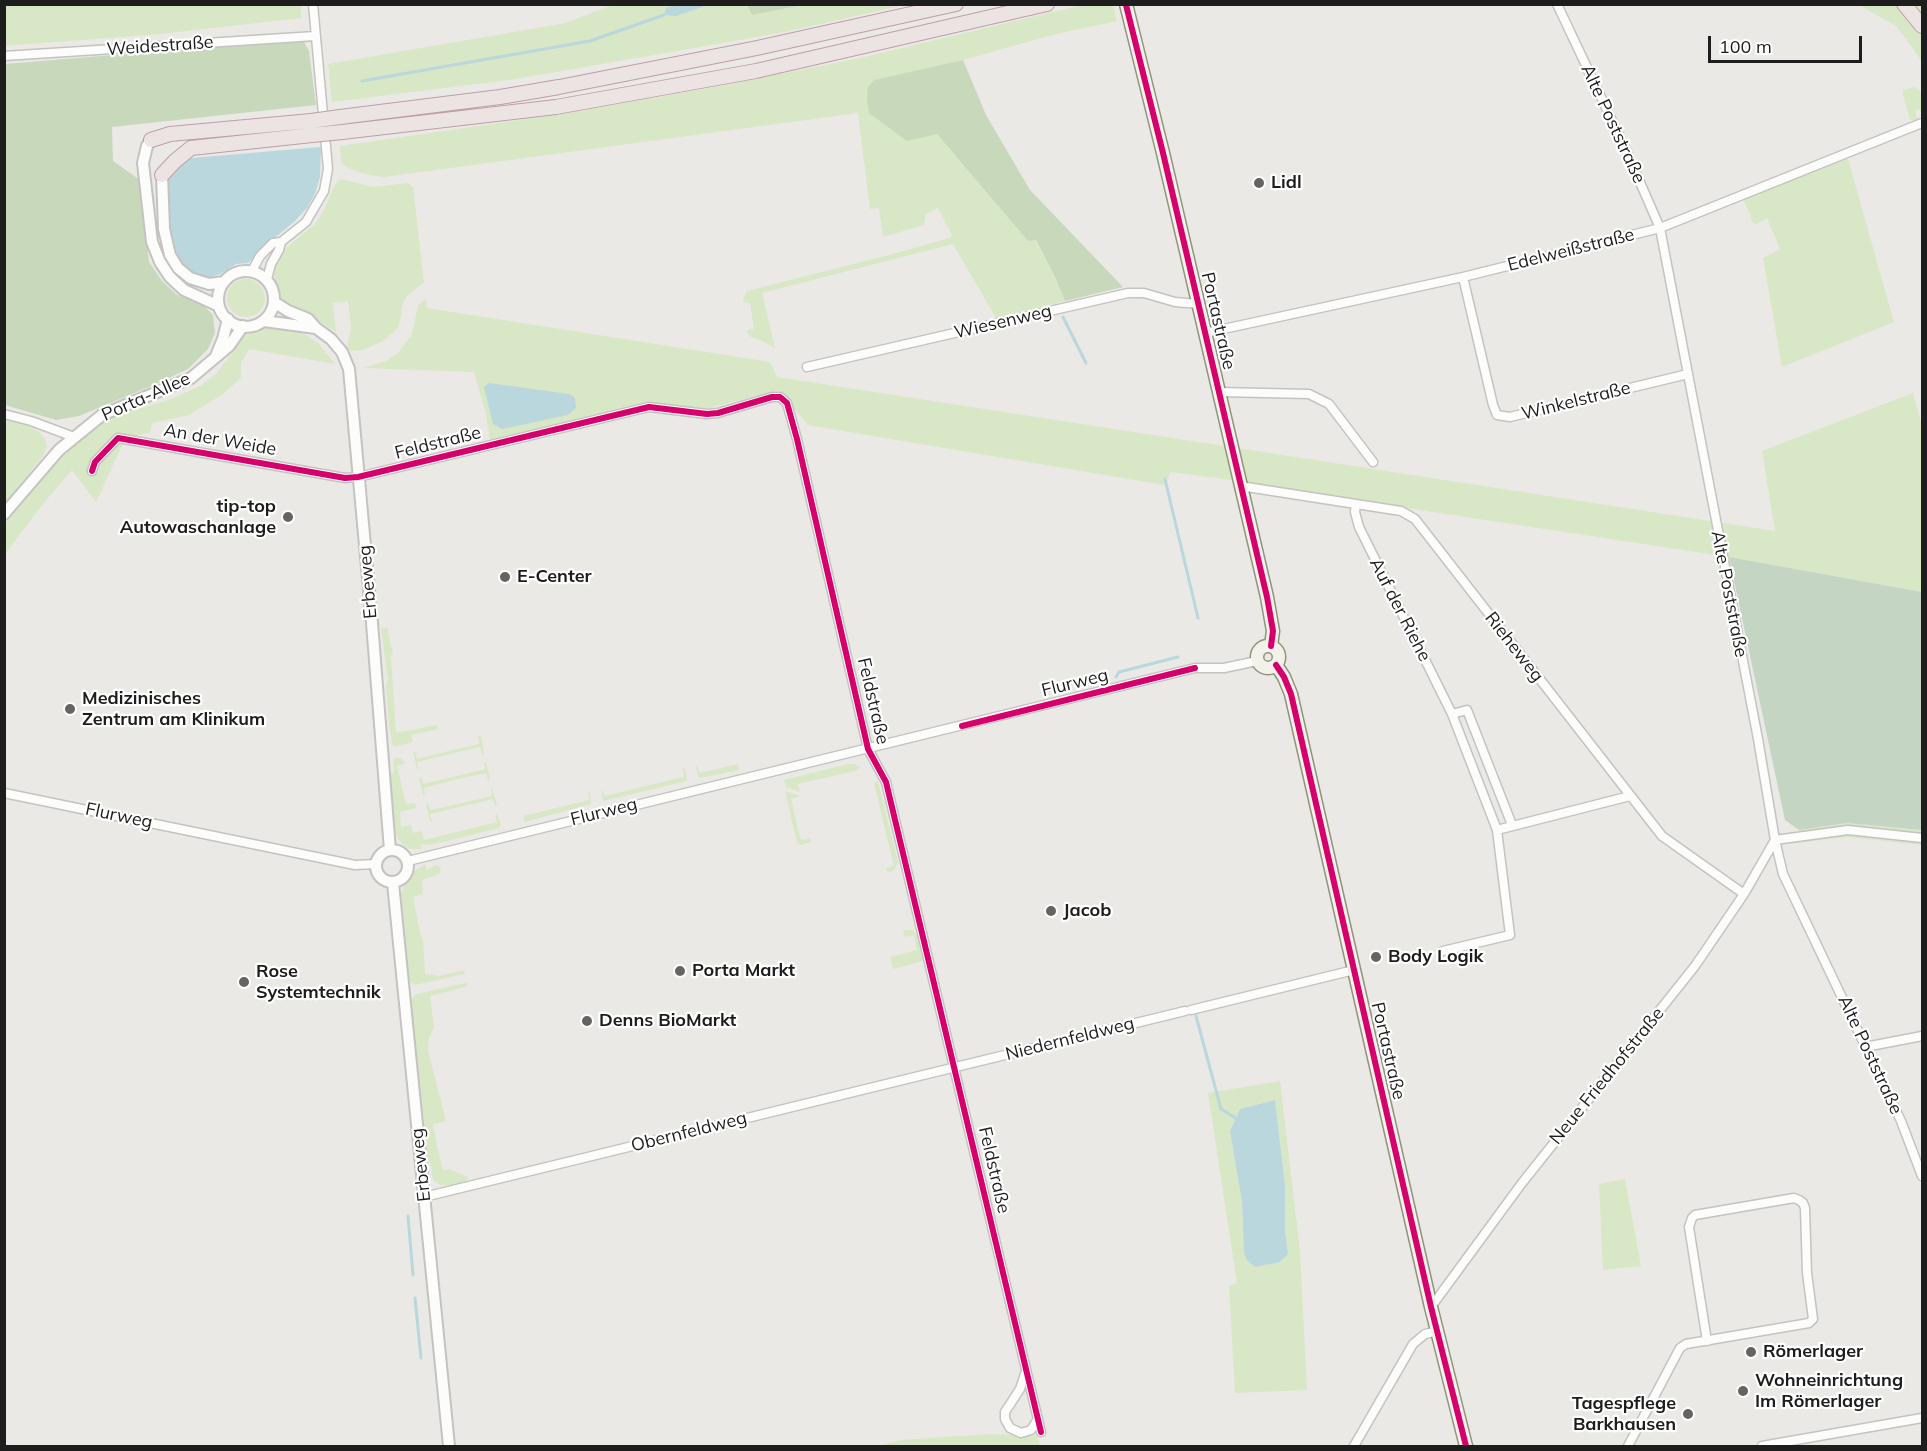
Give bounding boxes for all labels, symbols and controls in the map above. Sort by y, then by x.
scale bar [1711,24,1866,62]
street label: Weidestraße [106,31,214,61]
text: 100 m [1719,35,1772,58]
street label: Alte Poststraße [1576,61,1650,187]
place label: Lidl [1271,172,1302,194]
marker: Lidl [1252,176,1266,190]
street label: Edelweißstraße [1505,224,1637,276]
street label: Portastraße [1196,270,1240,372]
street label: Wiesenweg [952,300,1054,344]
street label: Porta-Allee [98,368,194,426]
street label: Winkelstraße [1519,377,1633,425]
street label: An der Weide [162,419,278,461]
street label: Feldstraße [393,422,483,464]
place label: tip-top Autowaschanlage [120,496,276,538]
marker: tip-top Autowaschanlage [281,510,295,524]
street label: Alte Poststraße [1706,529,1752,659]
street label: Erbeweg [354,544,382,620]
street label: Auf der Riehe [1365,555,1435,665]
place label: E-Center [517,566,592,588]
marker: E-Center [498,570,512,584]
street label: Rieheweg [1480,608,1548,686]
street label: Feldstraße [853,656,893,746]
street label: Flurweg [1039,664,1111,702]
place label: Medizinisches Zentrum am Klinikum [82,688,265,730]
marker: Medizinisches Zentrum am Klinikum [63,702,77,716]
street label: Flurweg [568,793,640,831]
street label: Flurweg [83,798,155,834]
place label: Jacob [1063,900,1111,922]
marker: Jacob [1044,904,1058,918]
place label: Body Logik [1388,946,1483,968]
marker: Body Logik [1369,950,1383,964]
place label: Porta Markt [692,960,795,982]
place label: Rose Systemtechnik [256,961,381,1004]
marker: Porta Markt [673,964,687,978]
marker: Rose Systemtechnik [237,975,251,989]
street label: Alte Poststraße [1833,992,1907,1118]
street label: Portastraße [1366,1000,1410,1102]
street label: Neue Friedhofstraße [1545,1003,1669,1149]
place label: Denns BioMarkt [599,1010,736,1032]
street label: Niedernfeldweg [1003,1013,1137,1065]
marker: Denns BioMarkt [580,1014,594,1028]
street label: Obernfeldweg [629,1107,749,1157]
street label: Feldstraße [974,1125,1014,1215]
street label: Erbeweg [406,1127,436,1203]
place label: Römerlager [1763,1341,1863,1363]
marker: Römerlager [1744,1345,1758,1359]
place label: Wohneinrichtung Im Römerlager [1755,1370,1903,1412]
marker: Wohneinrichtung Im Römerlager [1736,1384,1750,1398]
place label: Tagespflege Barkhausen [1572,1393,1676,1436]
marker: Tagespflege Barkhausen [1681,1407,1695,1421]

